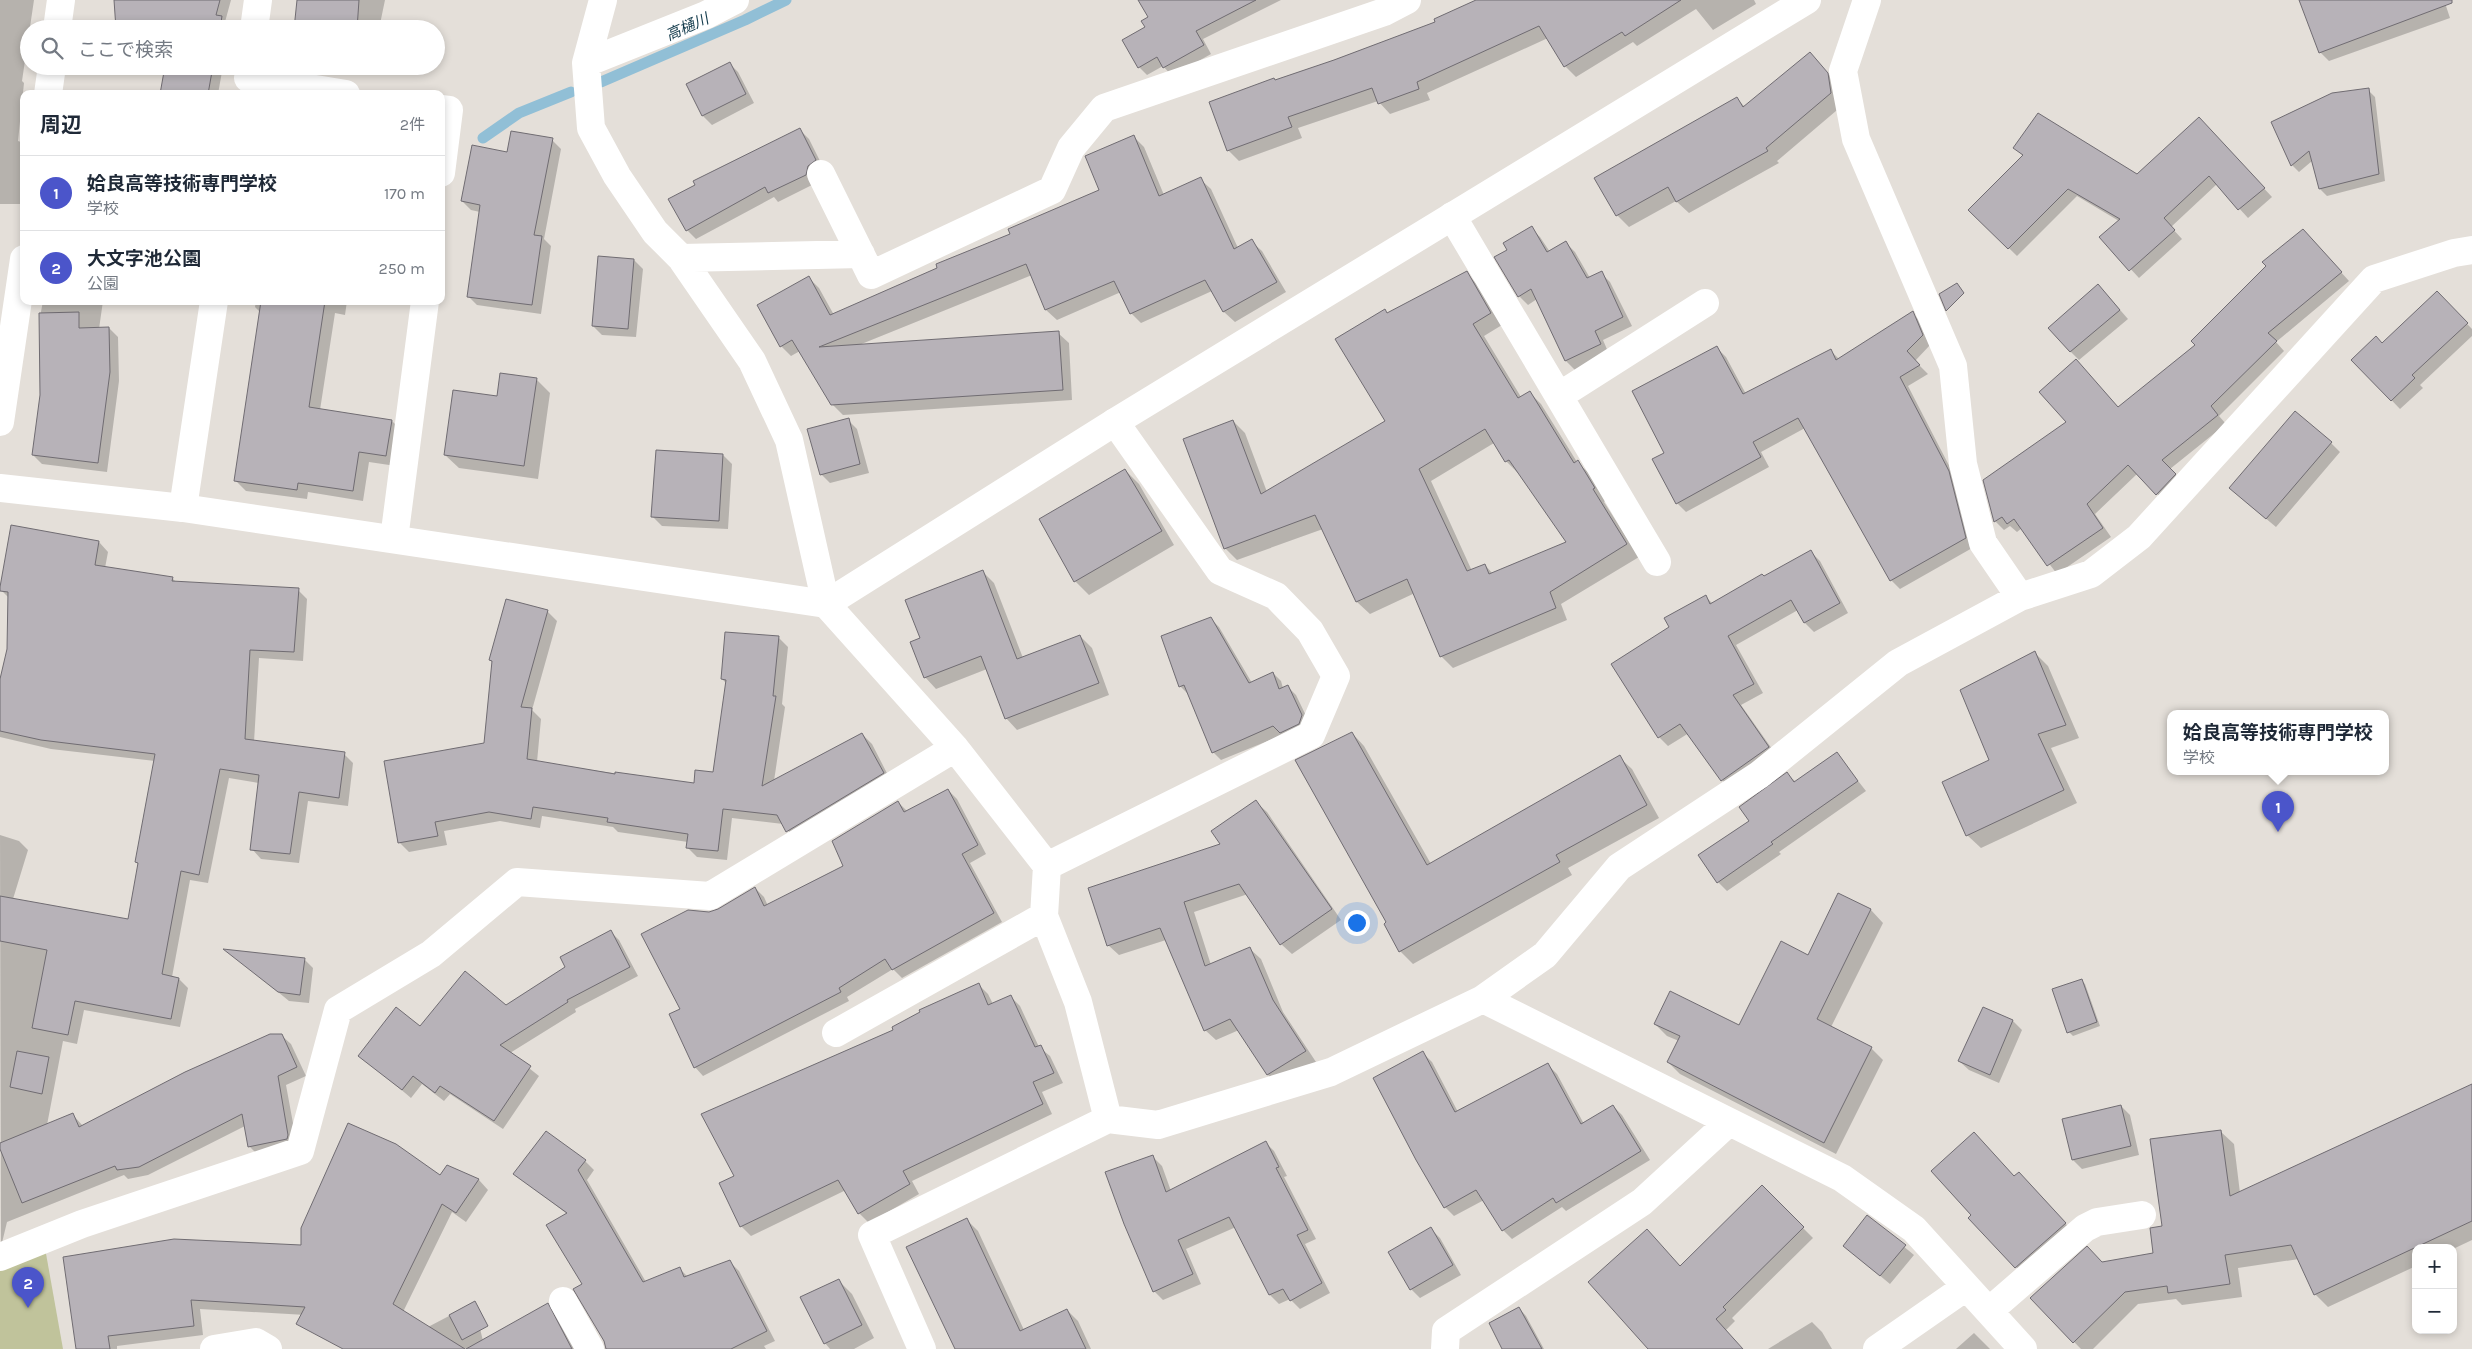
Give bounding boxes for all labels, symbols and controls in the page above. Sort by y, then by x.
water label: 高樋川 [663,9,713,44]
search box [20,20,445,75]
icon: search [38,34,66,62]
text: ここで検索 [78,39,173,61]
text: 周辺 [40,113,82,137]
text: 2件 [400,115,425,134]
text: 姶良高等技術専門学校 [87,173,277,195]
text: 1 [53,184,59,203]
text: 170 m [384,184,425,203]
text: 学校 [87,199,119,218]
text: 大文字池公園 [87,248,201,270]
text: 2 [51,259,61,278]
text: 250 m [378,259,425,278]
text: 公園 [87,274,119,293]
popup [2167,710,2389,775]
text: 姶良高等技術専門学校 [2183,722,2373,744]
text: 学校 [2183,748,2215,767]
pin: 1 [2262,791,2294,832]
your location [1344,910,1370,936]
map controls [2412,1244,2457,1334]
button: + [2412,1244,2457,1289]
pin: 2 [12,1267,44,1308]
button: − [2412,1289,2457,1334]

